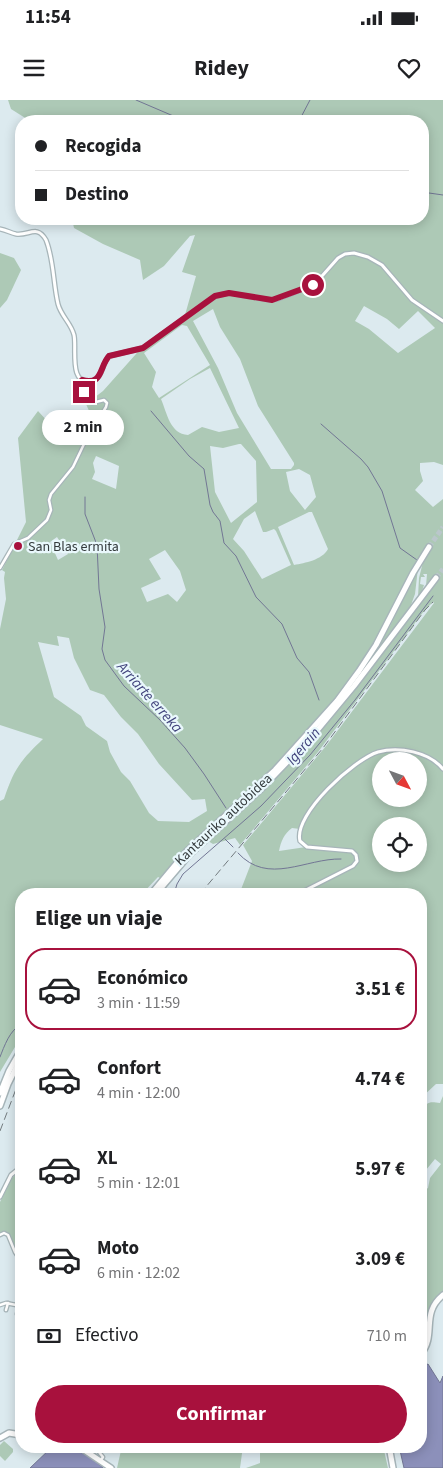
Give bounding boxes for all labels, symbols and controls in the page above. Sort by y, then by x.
text: 11:54 [25,4,71,31]
text: Ridey [194,52,249,84]
icon: menu [20,54,48,82]
icon: heart [395,54,423,82]
text: Recogida [65,133,142,160]
text: Destino [65,181,129,208]
route start [302,274,324,296]
route end [73,381,95,403]
callout: 2 min [43,410,125,444]
text: 2 min [64,416,102,438]
place label: San Blas ermita [28,537,119,557]
marker: San Blas ermita [12,540,24,552]
water label: Arriarte erreka [111,657,187,737]
water label: Igerain [281,723,325,770]
north arrow [372,752,428,808]
map controls [372,752,427,872]
street label: Kantauriko autobidea [170,769,277,870]
button: locate [372,817,427,872]
text: Elige un viaje [35,902,163,934]
text: Económico [97,965,188,992]
icon: car [37,967,82,1012]
text: 3.51 € [355,976,405,1003]
text: 3 min · 11:59 [97,992,180,1014]
text: Confort [97,1055,161,1082]
icon: car [37,1057,82,1102]
text: 4.74 € [355,1066,405,1093]
text: 4 min · 12:00 [97,1082,180,1104]
text: XL [97,1145,118,1172]
icon: car [37,1147,82,1192]
text: 5.97 € [355,1156,405,1183]
text: 5 min · 12:01 [97,1172,180,1194]
text: Moto [97,1235,139,1262]
icon: car [37,1237,82,1282]
text: 3.09 € [355,1246,405,1273]
text: 6 min · 12:02 [97,1262,180,1284]
icon: cash [35,1322,63,1350]
text: Efectivo [75,1322,138,1349]
text: 710 m [367,1325,407,1347]
button: Confirmar [35,1385,407,1443]

